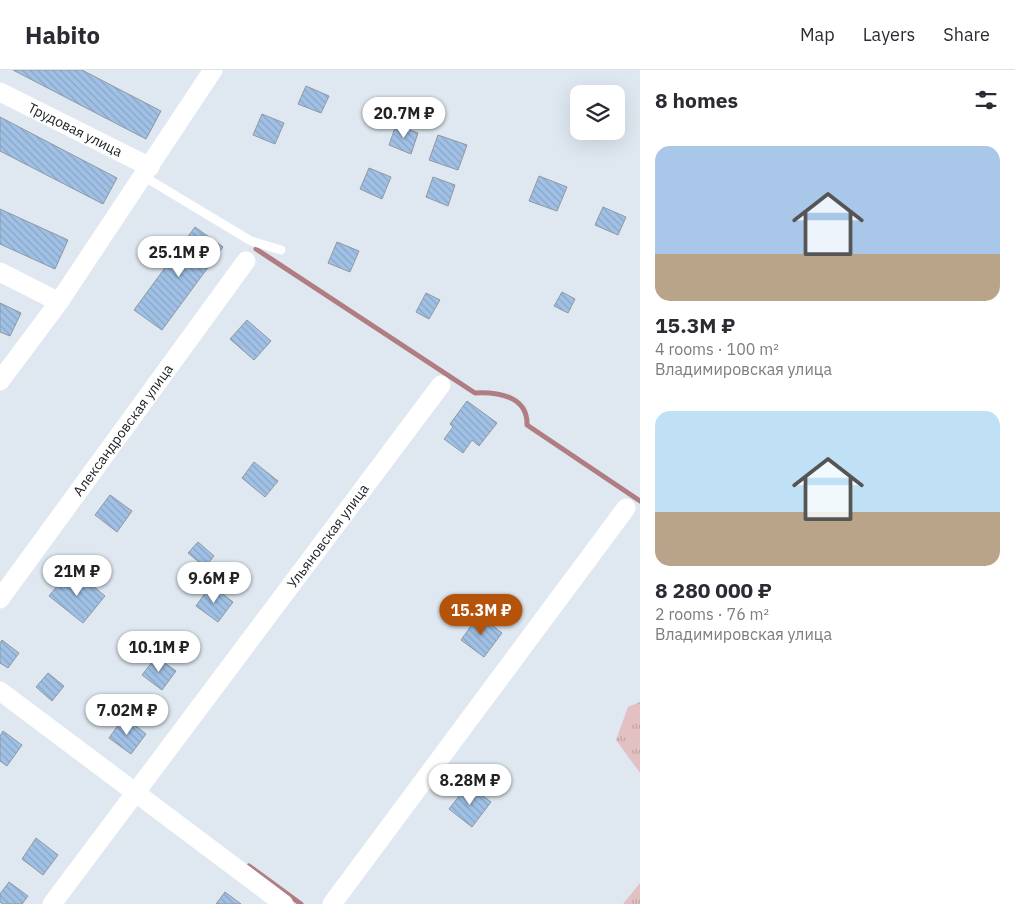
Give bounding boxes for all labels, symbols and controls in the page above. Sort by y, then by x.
text: Habito [25,19,100,51]
text: Map [800,23,835,46]
text: Layers [863,23,915,46]
text: Share [943,23,990,46]
map controls [570,85,625,140]
button: layers [570,85,625,140]
text: 8 homes [655,86,738,114]
icon: filters [972,86,1000,114]
pin: 20.7M ₽ [358,97,450,139]
street label: Трудовая улица [25,98,126,161]
text: 20.7M ₽ [373,103,435,123]
icon: home [783,179,873,269]
pin: 25.1M ₽ [133,236,225,278]
text: 25.1M ₽ [148,242,210,262]
text: 15.3M ₽ [655,311,735,339]
text: 4 rooms · 100 m² [655,339,779,359]
text: Владимировская улица [655,359,832,379]
street label: Александровская улица [69,360,177,500]
icon: home [783,444,873,534]
street label: Ульяновская улица [283,480,373,592]
pin: 21M ₽ [42,554,112,597]
text: 21M ₽ [54,561,100,581]
pin: 9.6M ₽ [173,562,255,604]
text: 9.6M ₽ [188,568,240,588]
text: 8 280 000 ₽ [655,576,772,604]
pin: 15.3M ₽ [435,594,527,636]
text: 15.3M ₽ [450,600,512,620]
text: 2 rooms · 76 m² [655,604,769,624]
text: Владимировская улица [655,624,832,644]
pin: 10.1M ₽ [113,630,205,673]
text: 10.1M ₽ [128,637,190,657]
pin: 7.02M ₽ [81,694,173,736]
text: 7.02M ₽ [96,700,158,720]
pin: 8.28M ₽ [424,764,516,806]
text: 8.28M ₽ [439,770,501,790]

